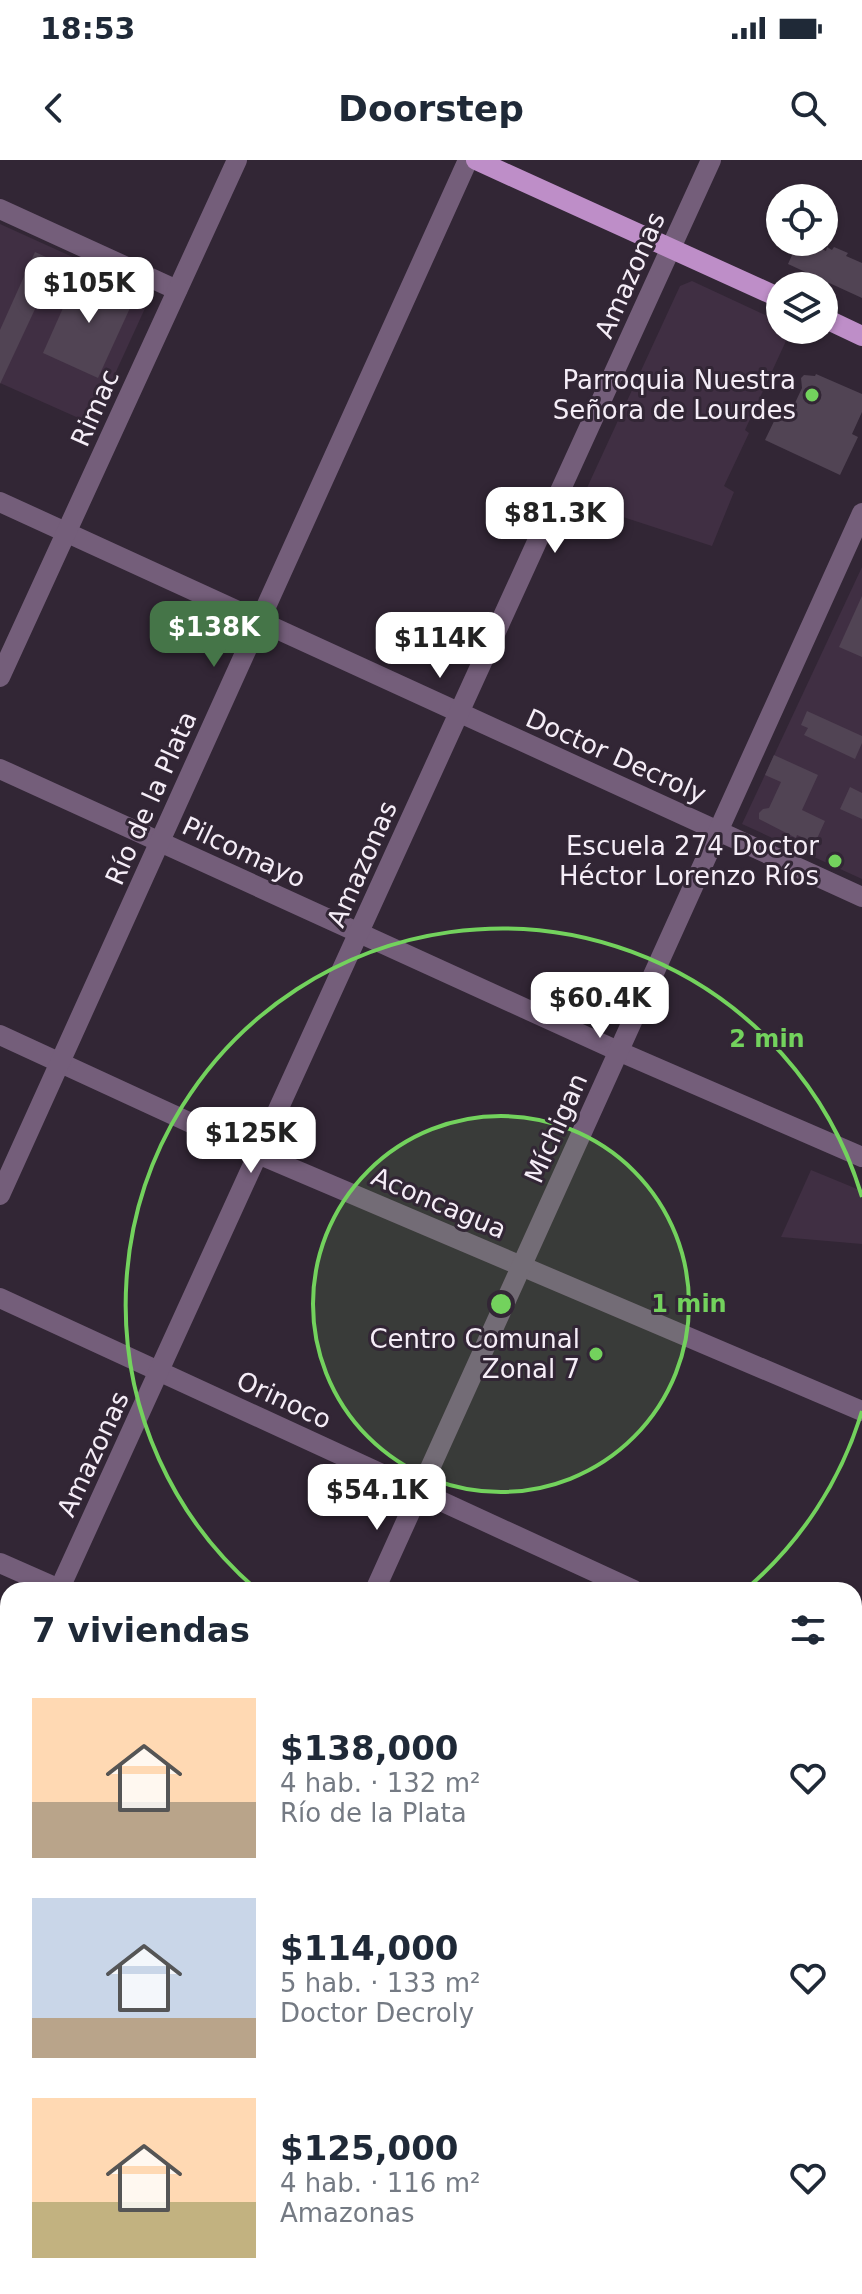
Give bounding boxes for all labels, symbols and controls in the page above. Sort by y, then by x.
text: 18:53 [40,11,136,46]
icon: back [32,86,76,130]
icon: search [786,86,830,130]
text: Doorstep [338,88,524,129]
map controls [766,184,838,344]
button: locate [766,184,838,256]
street label: Amazonas [589,207,671,343]
pin: $105K [33,257,145,325]
text: $105K [43,268,135,298]
button: layers [766,272,838,344]
street label: Rimac [65,365,125,451]
place label: Parroquia Nuestra Señora de Lourdes [553,365,796,425]
marker: Parroquia Nuestra Señora de Lourdes [803,386,821,404]
pin: $81.3K [490,487,620,555]
text: $81.3K [504,498,606,528]
pin: $138K [158,601,270,669]
text: $138K [168,612,260,642]
pin: $114K [384,612,496,680]
text: $114K [394,623,486,653]
street label: Doctor Decroly [521,703,711,809]
street label: Río de la Plata [99,707,203,889]
street label: Amazonas [321,796,403,932]
street label: Pilcomayo [178,810,310,894]
place label: Escuela 274 Doctor Héctor Lorenzo Ríos [559,831,819,891]
marker: Escuela 274 Doctor Héctor Lorenzo Ríos [826,852,844,870]
pin: $60.4K [535,972,665,1040]
text: $60.4K [549,983,651,1013]
text: 2 min [729,1025,805,1053]
street label: Míchigan [519,1069,593,1187]
pin: $125K [195,1107,307,1175]
text: $125K [205,1118,297,1148]
street label: Aconcagua [367,1161,511,1245]
centre of rings [487,1290,515,1318]
text: 1 min [651,1290,727,1318]
place label: Centro Comunal Zonal 7 [369,1324,580,1384]
marker: Centro Comunal Zonal 7 [587,1345,605,1363]
street label: Orinoco [232,1365,336,1435]
street label: Amazonas [51,1387,135,1521]
pin: $54.1K [312,1464,442,1532]
text: $54.1K [326,1475,428,1505]
icon: filters [786,1608,830,1652]
text: 7 viviendas [32,1610,250,1650]
text: $138,000 [280,1728,459,1768]
icon: home [96,1730,192,1826]
icon: heart [786,1756,830,1800]
text: 4 hab. · 132 m² [280,1768,480,1798]
text: Río de la Plata [280,1798,467,1828]
text: $114,000 [280,1928,459,1968]
icon: home [96,1930,192,2026]
icon: heart [786,1956,830,2000]
text: 5 hab. · 133 m² [280,1968,480,1998]
text: Doctor Decroly [280,1998,474,2028]
text: $125,000 [280,2128,459,2168]
icon: home [96,2130,192,2226]
icon: heart [786,2156,830,2200]
text: 4 hab. · 116 m² [280,2168,480,2198]
text: Amazonas [280,2198,415,2228]

